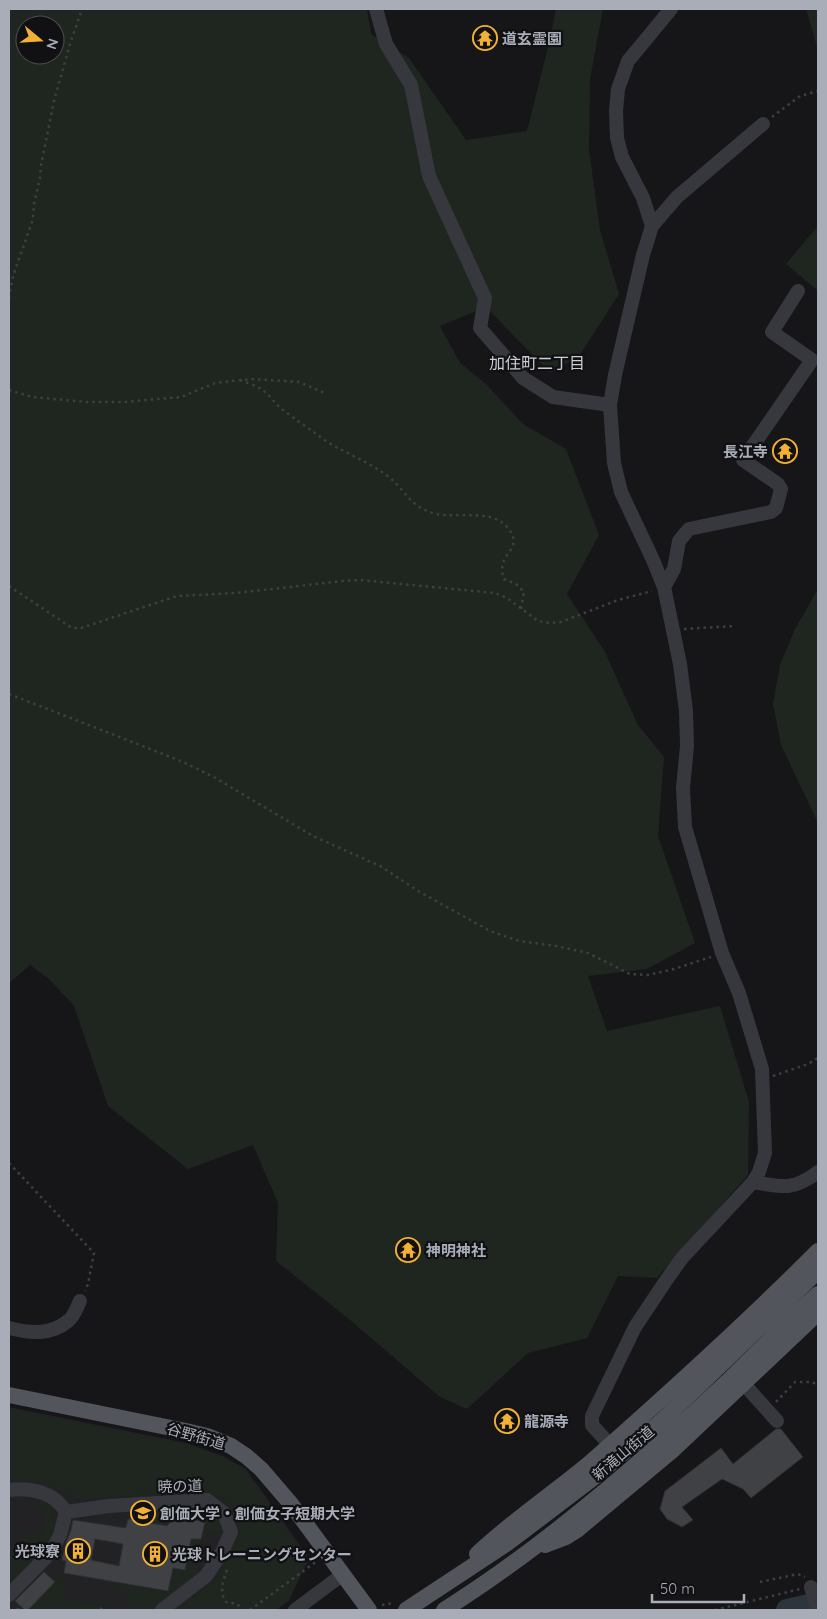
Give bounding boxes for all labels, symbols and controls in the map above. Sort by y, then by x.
north arrow [15,15,65,65]
temple icon: 道玄霊園 [472,25,498,51]
place label: 道玄霊園 [502,29,562,48]
text: N [42,36,63,52]
district label: 加住町二丁目 [489,353,585,373]
temple icon: 長江寺 [772,438,798,464]
place label: 長江寺 [723,442,768,461]
temple icon: 神明神社 [395,1237,421,1263]
place label: 神明神社 [425,1241,486,1260]
temple icon: 龍源寺 [494,1408,520,1434]
place label: 龍源寺 [524,1412,569,1431]
street label: 谷野街道 [165,1419,227,1453]
street label: 新滝山街道 [588,1422,658,1484]
street label: 暁の道 [157,1476,203,1496]
school or university icon: 創価大学・創価女子短期大学 [130,1500,156,1526]
place label: 創価大学・創価女子短期大学 [160,1504,355,1523]
building icon: 光球寮 [65,1538,91,1564]
building icon: 光球トレーニングセンター [142,1541,168,1567]
place label: 光球寮 [15,1542,60,1561]
place label: 光球トレーニングセンター [172,1545,352,1564]
scale bar [652,1572,744,1604]
text: 50 m [660,1579,695,1598]

